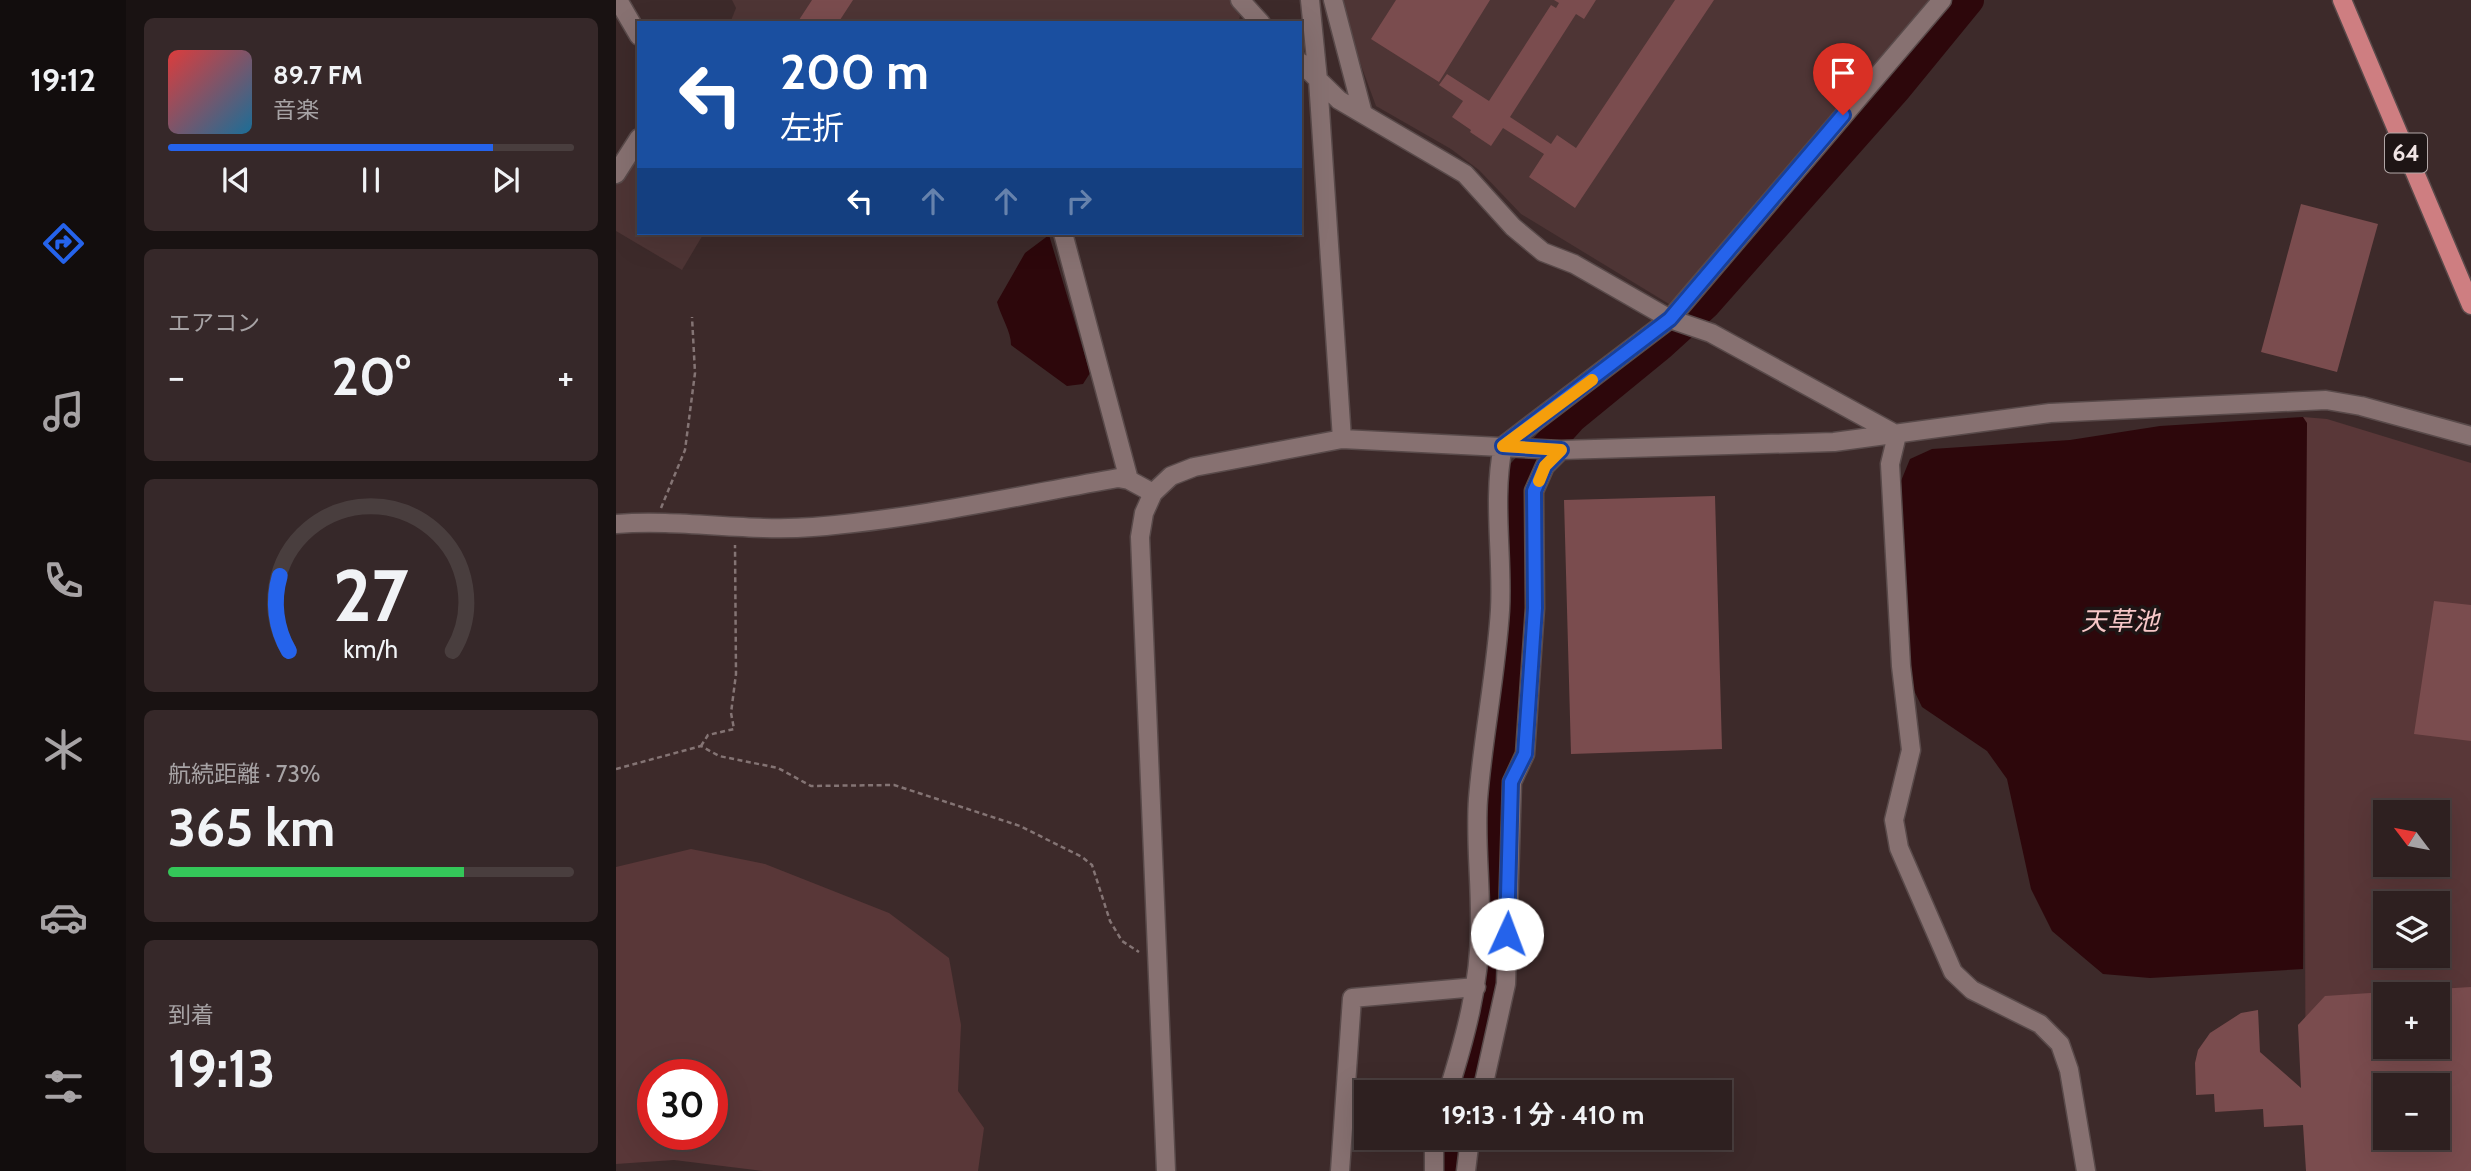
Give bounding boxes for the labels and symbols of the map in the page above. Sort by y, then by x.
pin [1813,43,1873,115]
road number: 64 [2385,134,2427,172]
water label: 天草池 [2081,605,2162,637]
north arrow [2373,800,2450,877]
position arrow [1470,897,1544,971]
speed limit sign: 30 [637,1059,728,1150]

